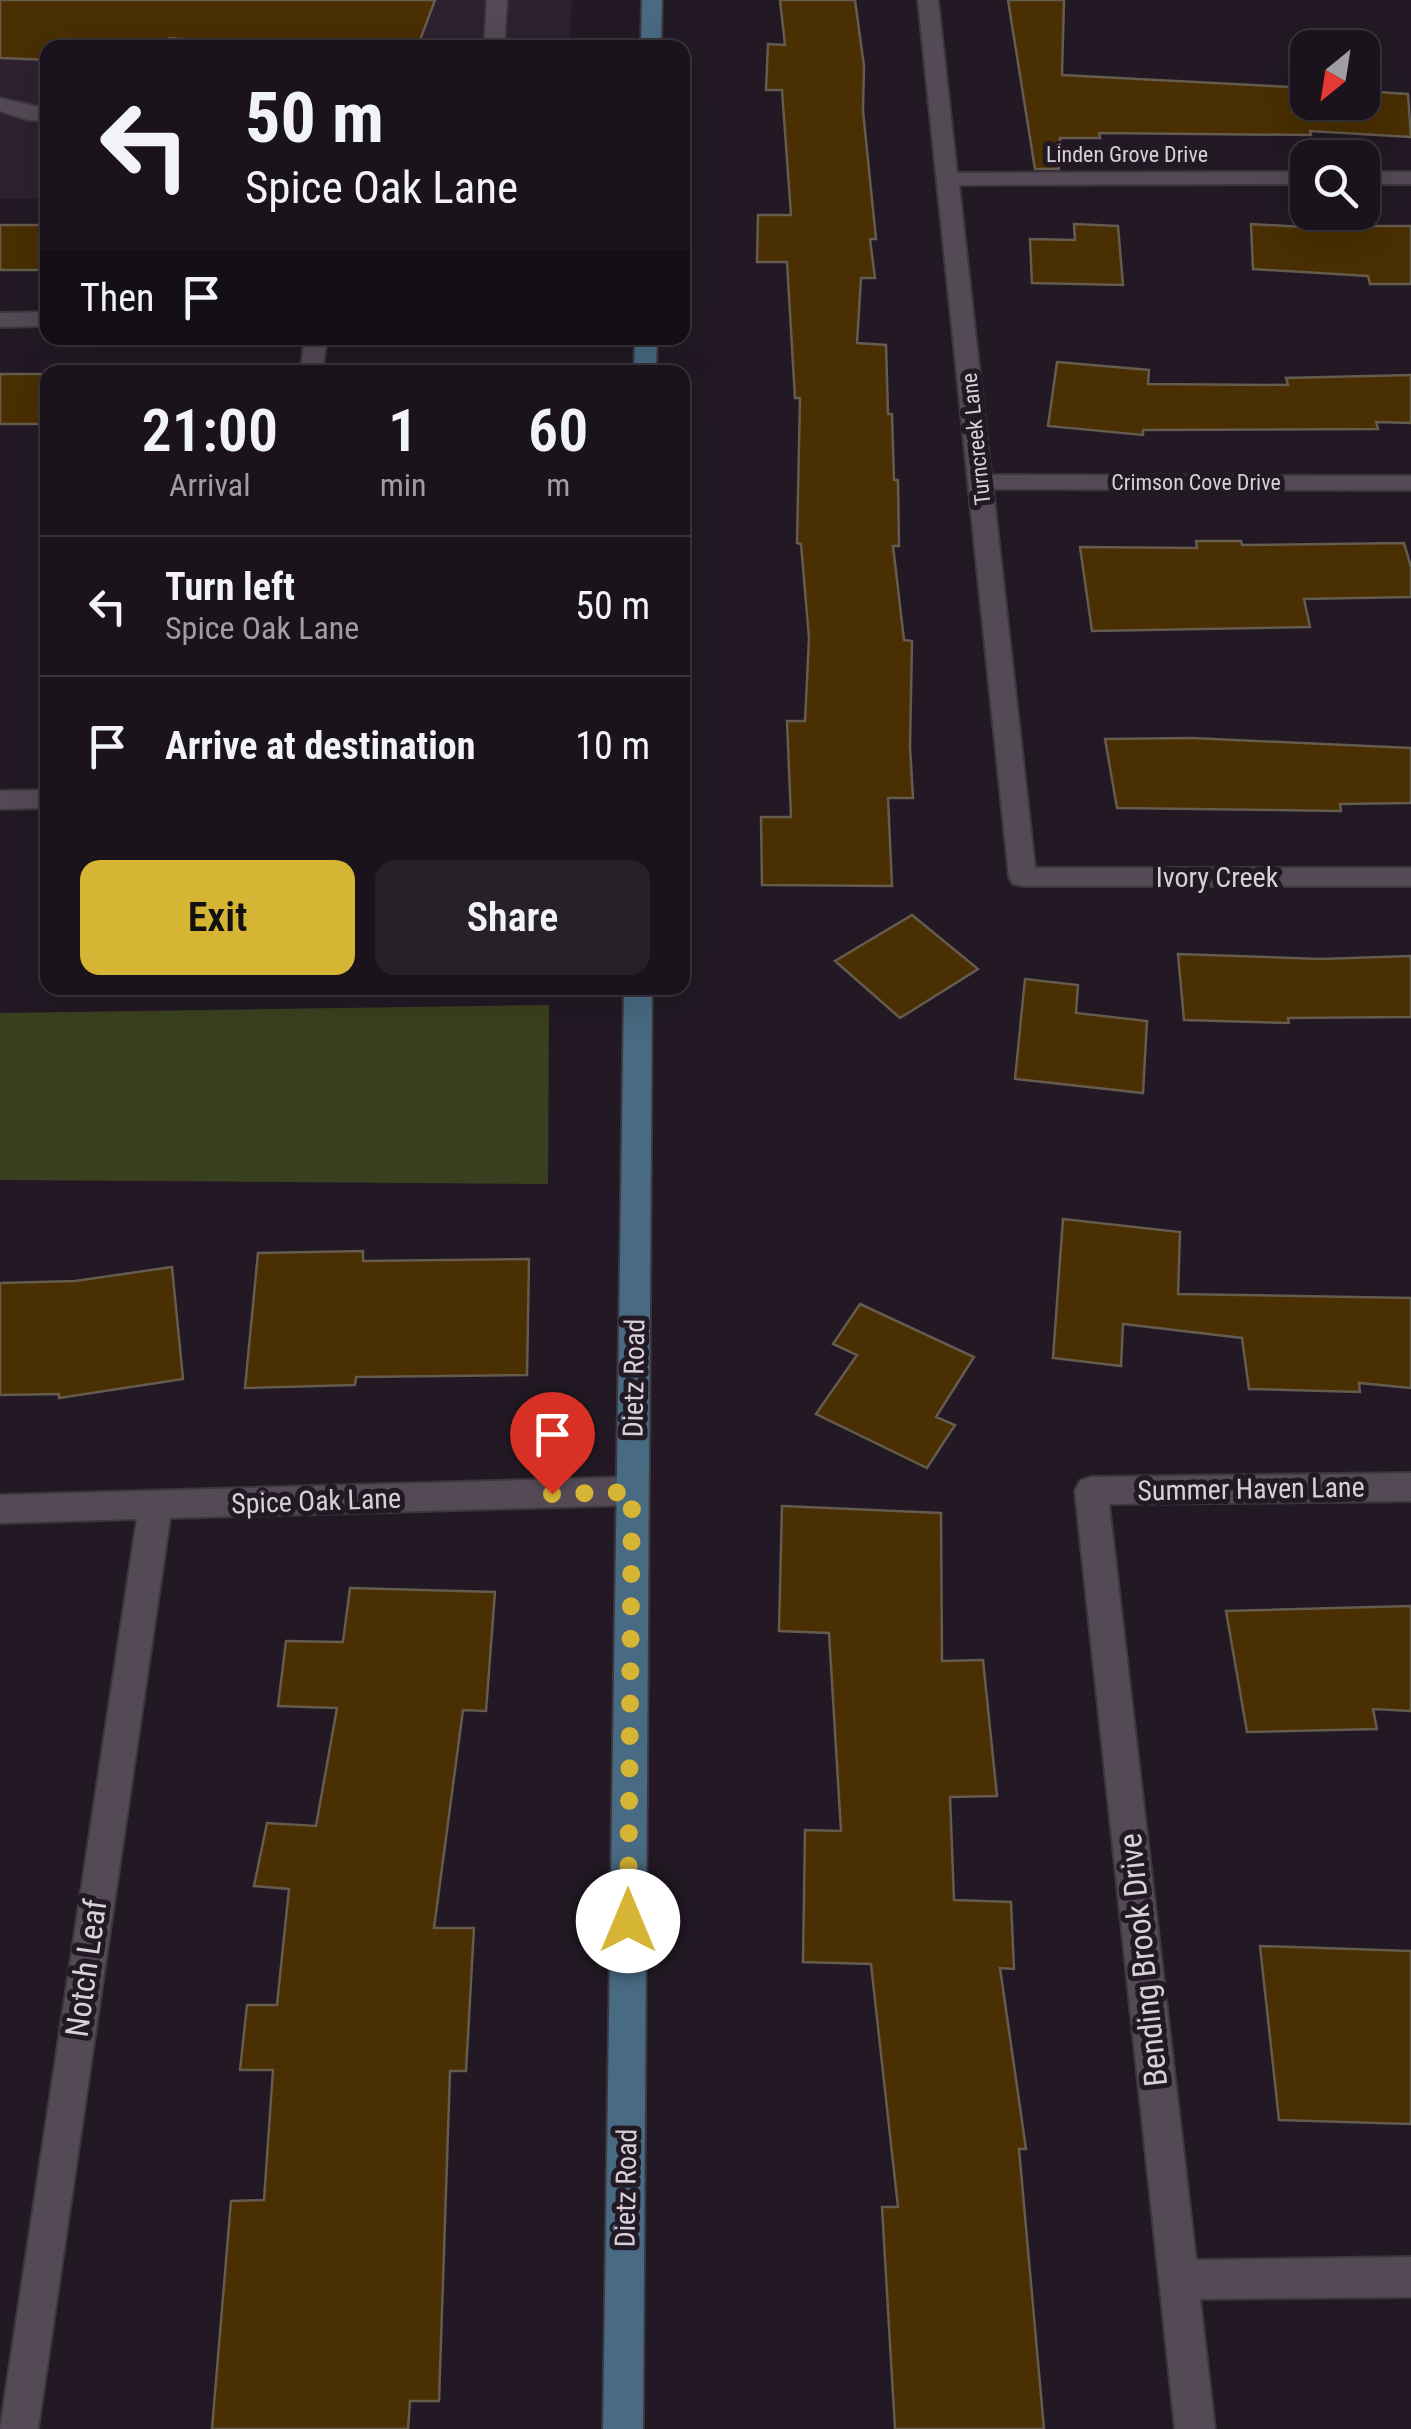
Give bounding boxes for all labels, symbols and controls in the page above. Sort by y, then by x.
north arrow [1290,30,1380,120]
map controls [1290,30,1380,230]
text: 50 m [245,77,384,159]
icon: left [80,80,210,210]
button: search [1290,140,1380,230]
street label: Linden Grove Drive [1046,142,1208,167]
text: Spice Oak Lane [245,161,518,214]
icon: arrive [174,270,229,325]
text: Then [80,276,154,320]
street label: Turncreek Lane [957,372,995,506]
text: 21:00 [142,395,278,466]
text: 1 [388,395,418,466]
text: 60 [528,395,588,466]
text: Arrival [169,466,251,504]
text: min [380,466,427,504]
text: m [546,466,570,504]
street label: Crimson Cove Drive [1111,470,1281,495]
text: Turn left [165,565,295,609]
icon: left [80,579,135,634]
text: 50 m [575,584,650,628]
text: Spice Oak Lane [165,609,359,647]
icon: arrive [80,719,135,774]
text: Arrive at destination [165,724,475,768]
text: 10 m [575,724,650,768]
button: Exit [80,860,355,975]
button: Share [375,860,650,975]
street label: Ivory Creek [1156,861,1279,894]
street label: Dietz Road [616,1318,652,1438]
pin [510,1392,595,1495]
icon: arrive [525,1407,580,1462]
street label: Summer Haven Lane [1137,1471,1365,1507]
street label: Spice Oak Lane [230,1482,402,1520]
street label: Bending Brook Drive [1111,1831,1175,2089]
position arrow [576,1869,680,1973]
street label: Notch Leaf [58,1897,114,2039]
street label: Dietz Road [608,2128,644,2248]

